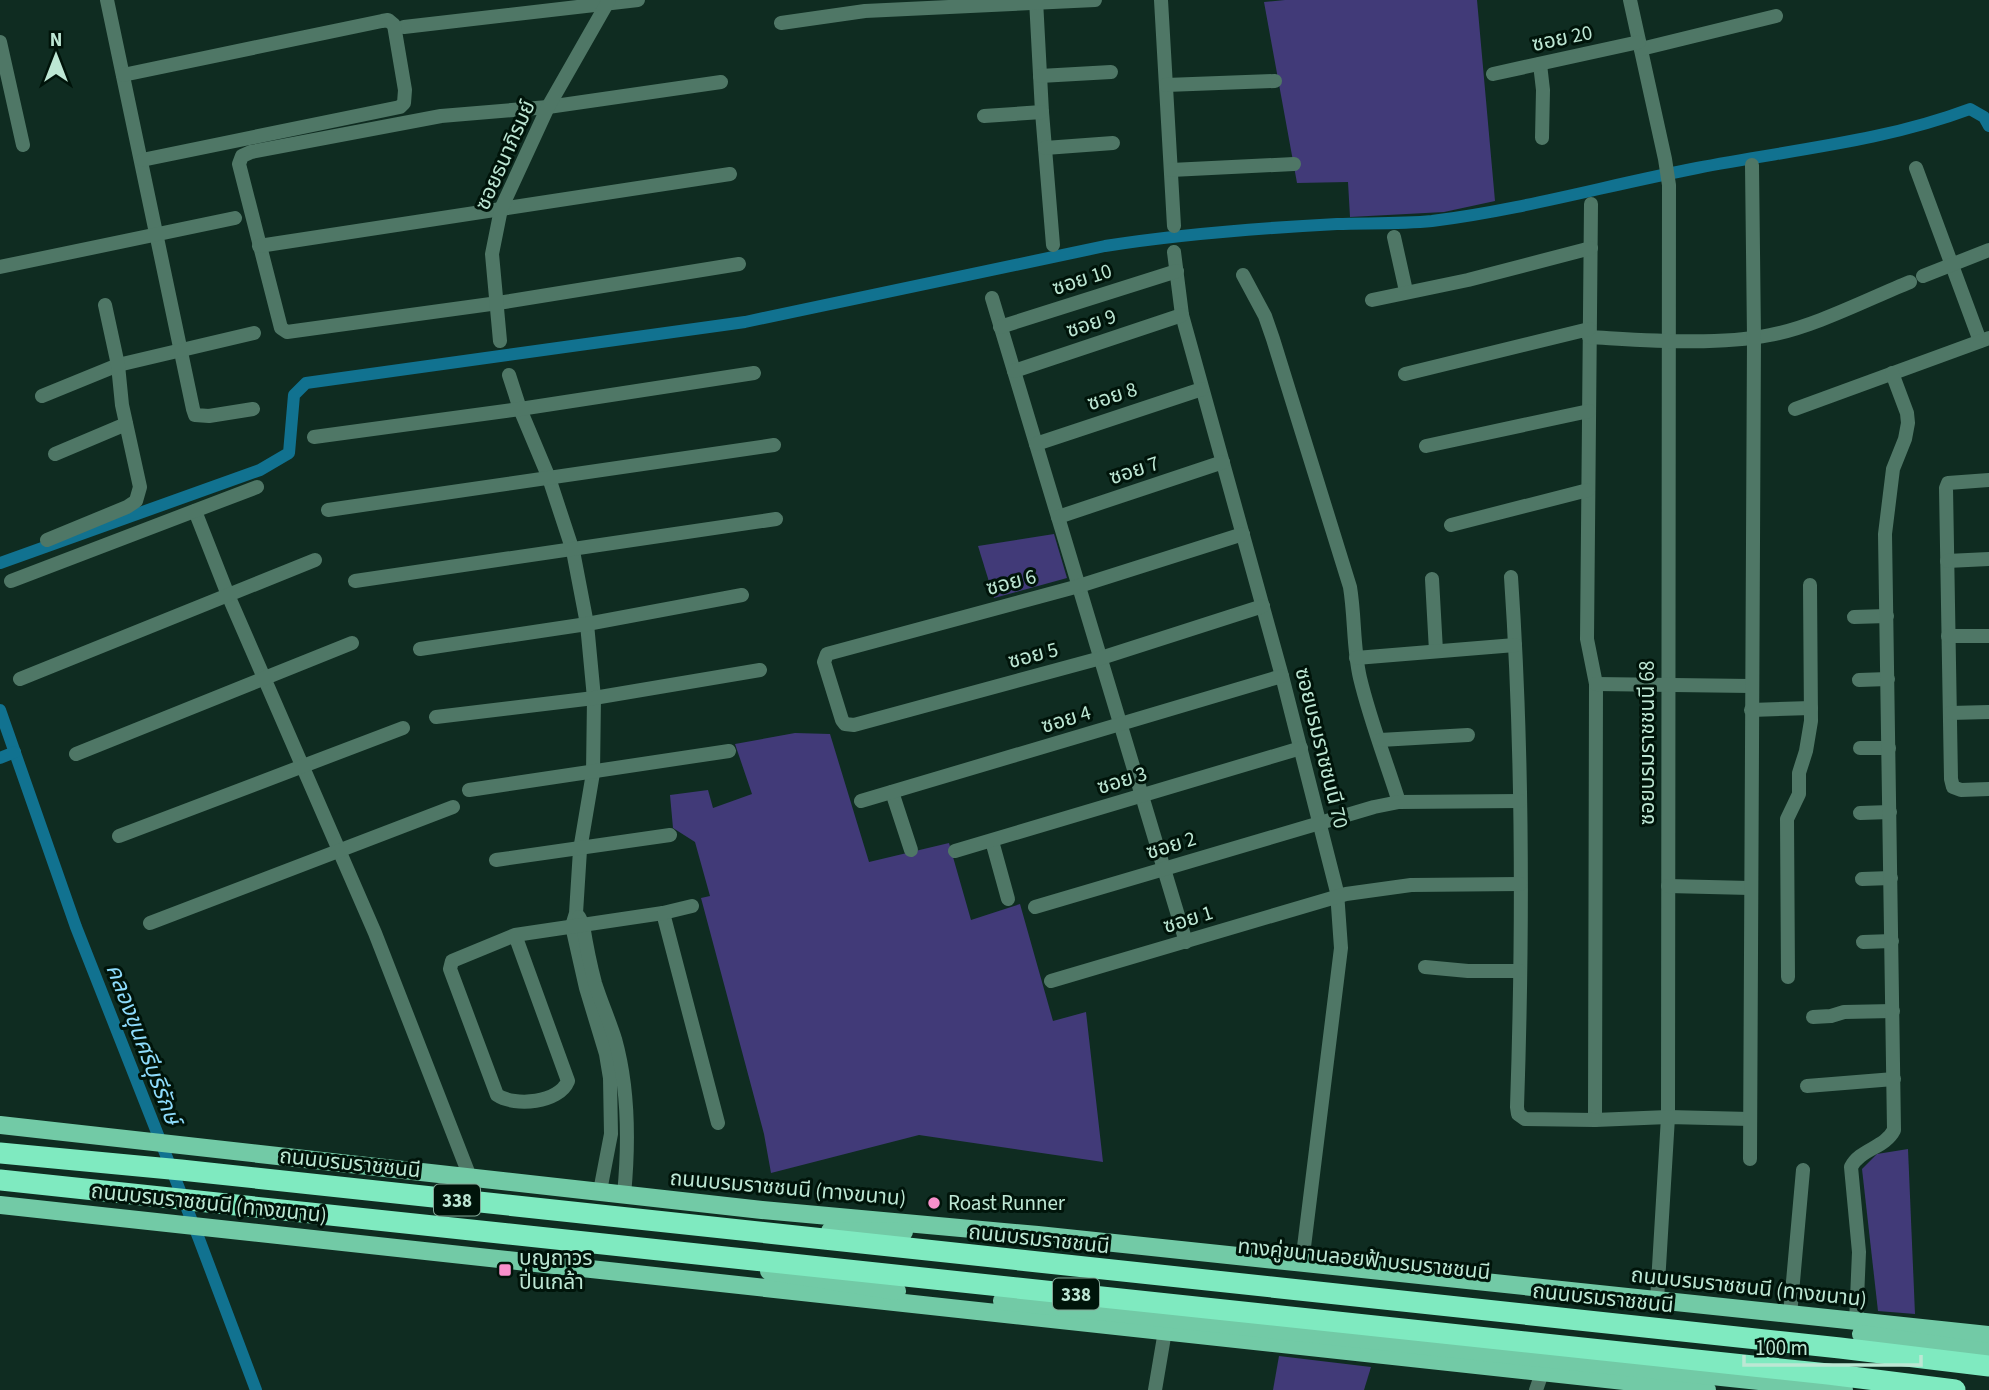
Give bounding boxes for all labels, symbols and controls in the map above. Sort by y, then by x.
street label: ซอย 20 [1529,17,1595,59]
north arrow [21,21,91,91]
text: N [50,27,62,54]
street label: ซอยธนาภิรมย์ [467,95,543,215]
street label: ซอย 10 [1048,255,1116,303]
street label: ซอย 9 [1062,301,1120,345]
street label: ซอย 8 [1083,374,1141,418]
street label: ซอย 7 [1105,448,1163,492]
street label: ซอย 6 [983,561,1039,603]
street label: ซอย 5 [1005,634,1061,676]
street label: ซอยบรมราชชนนี 68 [1632,661,1662,825]
street label: ซอยบรมราชชนนี 70 [1288,664,1356,832]
street label: ซอย 4 [1037,697,1095,741]
street label: ซอย 3 [1093,758,1151,802]
street label: ซอย 2 [1142,823,1200,867]
street label: ซอย 1 [1159,897,1217,941]
water label: คลองขุนศรีบุรีรักษ์ [98,959,191,1133]
street label: ถนนบรมราชชนนี [278,1141,422,1185]
street label: ถนนบรมราชชนนี (ทางขนาน) [669,1163,907,1213]
street label: ถนนบรมราชชนนี (ทางขนาน) [90,1176,328,1230]
road number: 338 [434,1184,480,1216]
place label: Roast Runner [948,1188,1066,1218]
marker: Roast Runner [926,1195,942,1211]
street label: ถนนบรมราชชนนี [967,1217,1111,1261]
street label: ทางคู่ขนานลอยฟ้าบรมราชชนนี [1236,1231,1492,1287]
place label: บุญถาวร ปิ่นเกล้า [519,1243,593,1297]
street label: ถนนบรมราชชนนี (ทางขนาน) [1630,1260,1868,1314]
marker: บุญถาวร ปิ่นเกล้า [497,1262,513,1278]
street label: ถนนบรมราชชนนี [1531,1276,1675,1320]
road number: 338 [1053,1278,1099,1310]
scale bar [1744,1324,1921,1368]
text: 100 m [1755,1333,1808,1363]

